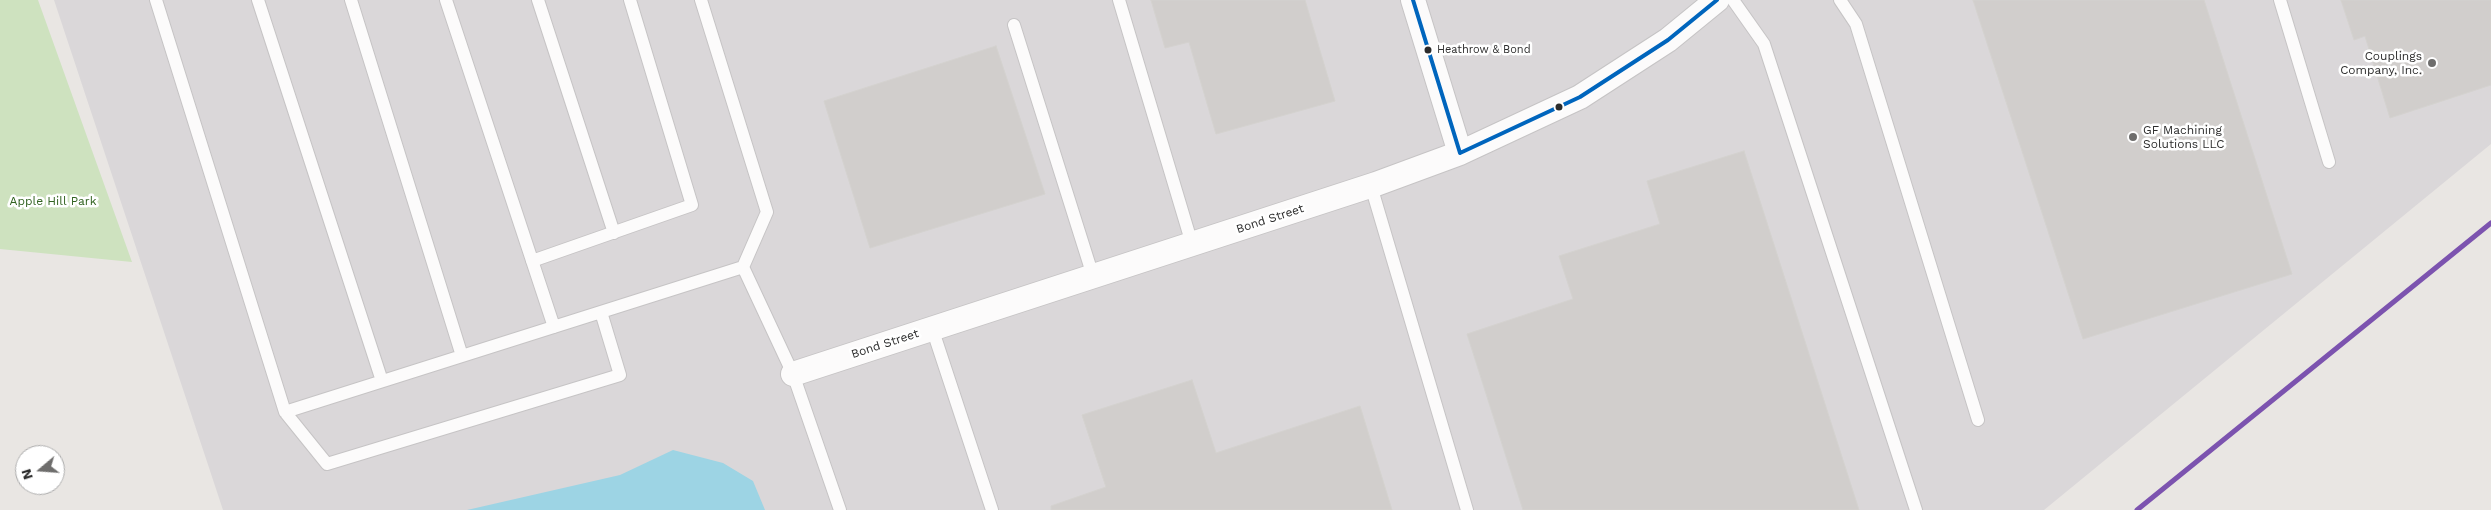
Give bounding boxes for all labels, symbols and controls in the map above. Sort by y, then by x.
place label: Heathrow & Bond [1437,43,1531,57]
marker: Heathrow & Bond [1423,45,1433,55]
place label: Couplings Company, Inc. [2340,49,2422,77]
marker: Couplings Company, Inc. [2426,57,2438,69]
unlabelled marker [1554,102,1564,112]
place label: GF Machining Solutions LLC [2143,123,2225,151]
marker: GF Machining Solutions LLC [2127,131,2139,143]
park label: Apple Hill Park [10,194,96,208]
street label: Bond Street [1234,201,1306,237]
street label: Bond Street [849,326,921,362]
north arrow [15,445,65,495]
text: N [17,467,36,482]

